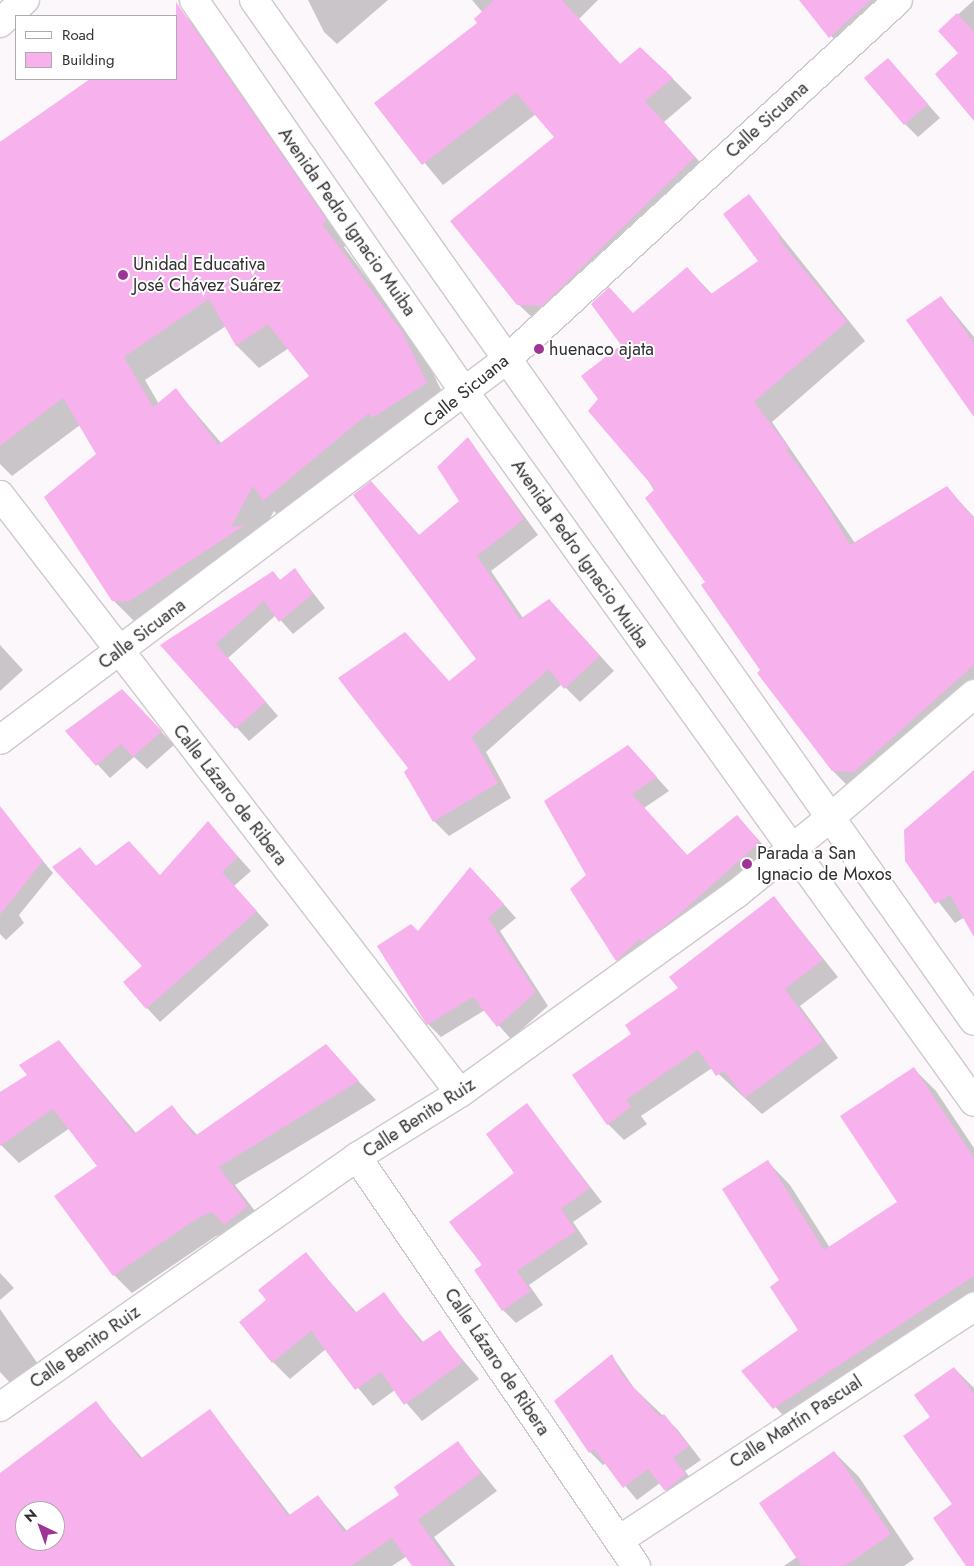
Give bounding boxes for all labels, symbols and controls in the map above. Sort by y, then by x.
legend [15,15,178,80]
text: Road [62,24,94,46]
text: Building [62,49,114,71]
street label: Calle Sicuana [721,77,813,163]
street label: Avenida Pedro Ignacio Muiba [274,124,420,320]
place label: Unidad Educativa José Chávez Suárez [133,254,281,296]
marker: Unidad Educativa José Chávez Suárez [117,269,129,281]
place label: huenaco ajata [549,338,654,360]
marker: huenaco ajata [533,343,545,355]
street label: Calle Sicuana [419,350,513,432]
street label: Avenida Pedro Ignacio Muiba [507,456,653,652]
street label: Calle Sicuana [94,594,190,674]
street label: Calle Lázaro de Ribera [168,720,292,870]
place label: Parada a San Ignacio de Moxos [757,843,892,886]
marker: Parada a San Ignacio de Moxos [741,858,753,870]
street label: Calle Benito Ruiz [359,1074,479,1162]
street label: Calle Lázaro de Ribera [440,1284,554,1440]
street label: Calle Benito Ruiz [26,1301,144,1393]
street label: Calle Martín Pascual [726,1371,866,1473]
north arrow [15,1501,65,1551]
text: N [20,1504,41,1527]

